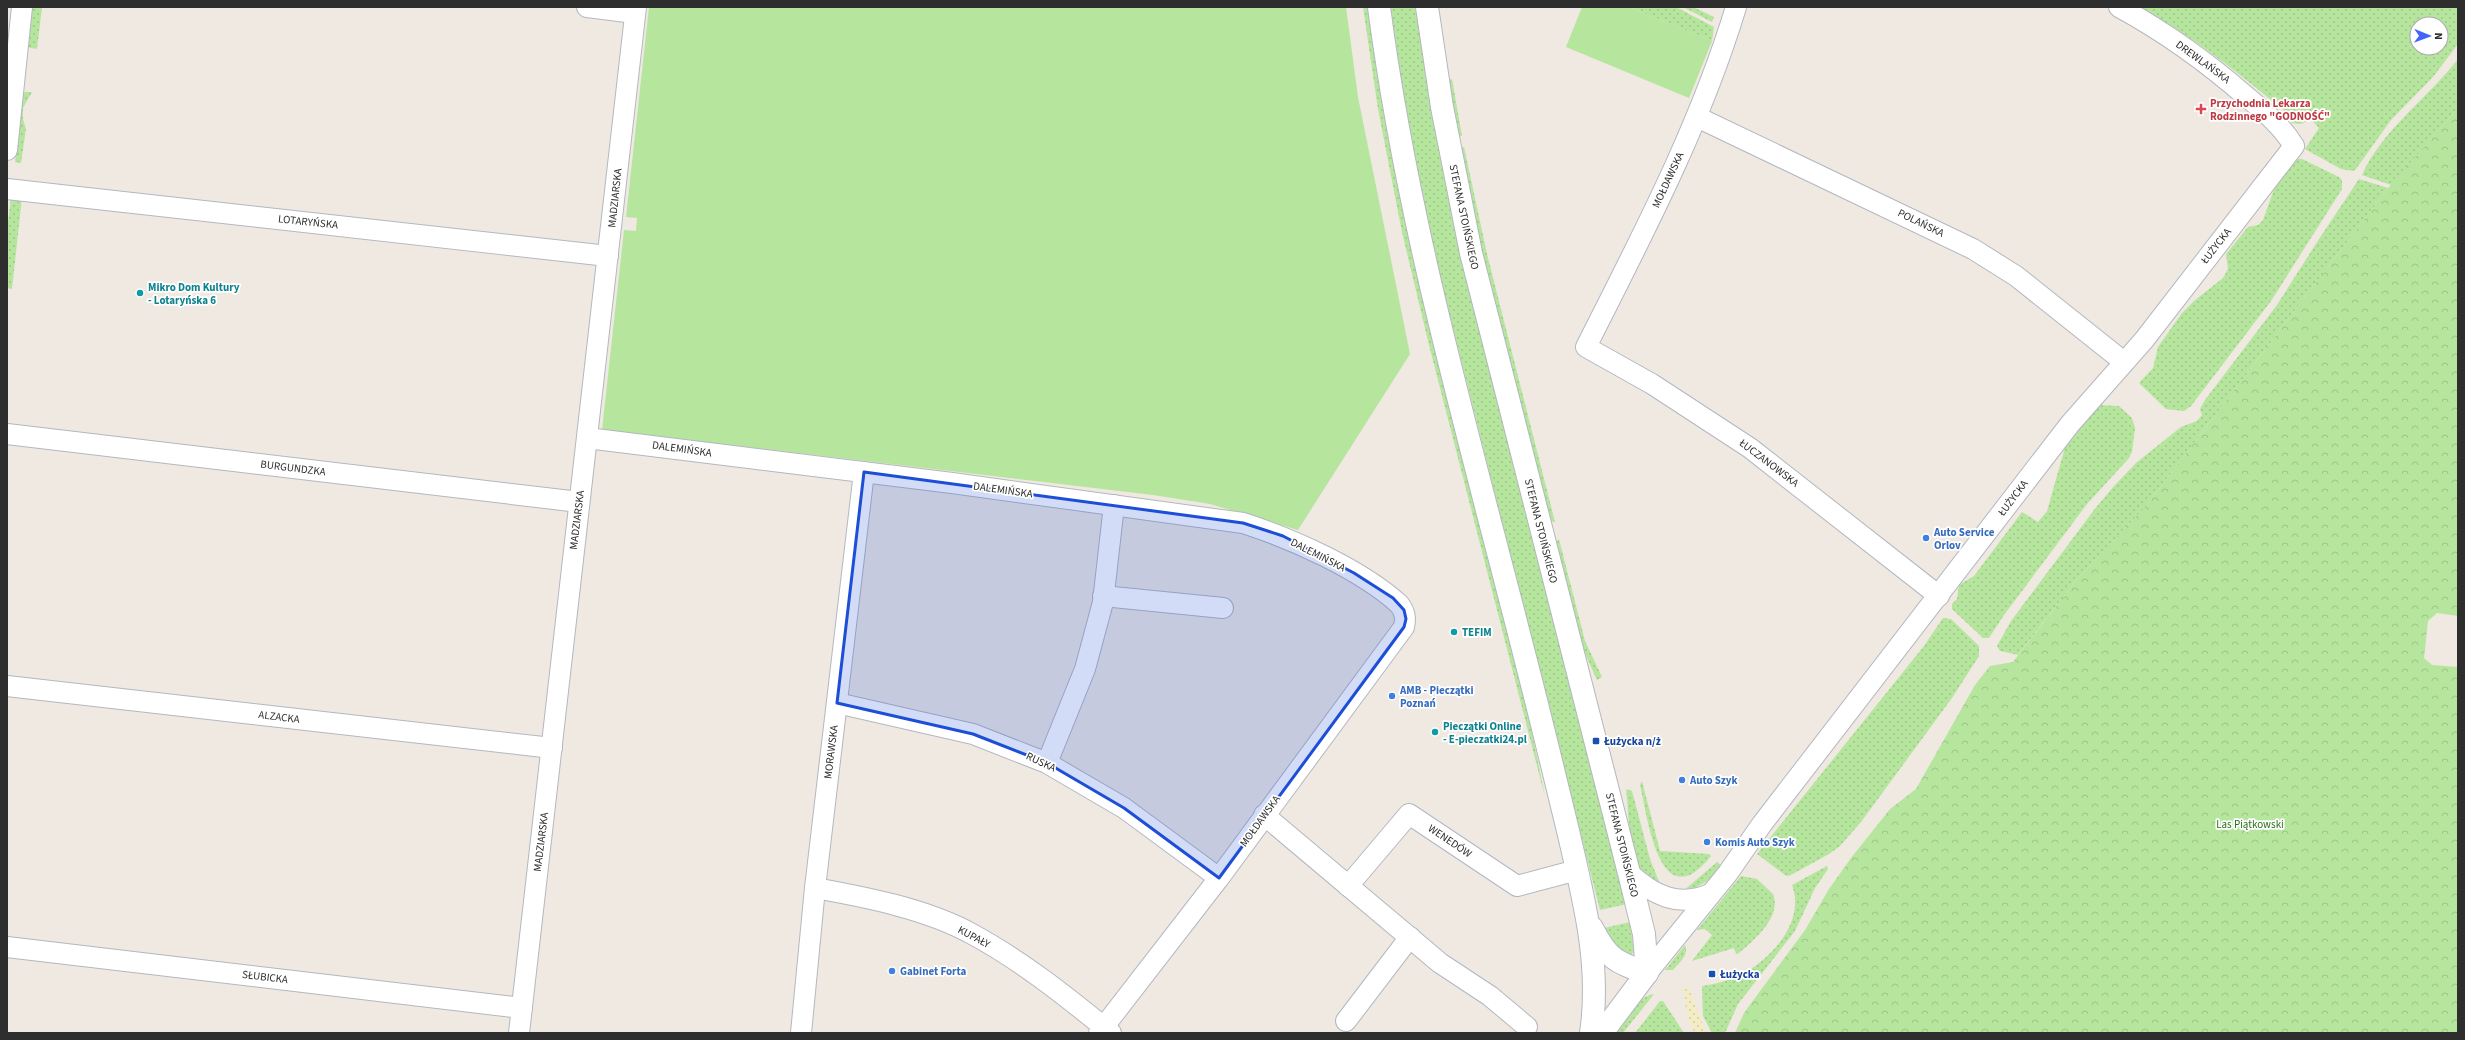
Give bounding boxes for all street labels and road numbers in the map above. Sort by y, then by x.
street label: DREWLAŃSKA [2173,37,2233,87]
street label: MOŁDAWSKA [1648,150,1688,210]
street label: STEFANA STOIŃSKIEGO [1446,163,1482,271]
street label: MADZIARSKA [604,168,626,228]
street label: POLAŃSKA [1895,205,1947,241]
street label: LOTARYŃSKA [277,211,339,233]
street label: ŁUŻYCKA [2197,225,2235,268]
street label: ŁUCZANOWSKA [1735,435,1802,490]
street label: DALEMIŃSKA [651,437,713,461]
street label: BURGUNDZKA [260,457,326,479]
street label: STEFANA STOIŃSKIEGO [1521,477,1561,585]
street label: ŁUŻYCKA [1994,477,2032,520]
street label: DALEMIŃSKA [972,478,1034,502]
street label: MADZIARSKA [566,490,588,550]
street label: DALEMIŃSKA [1288,535,1348,575]
street label: ALZACKA [257,707,301,727]
street label: MORAWSKA [820,724,842,780]
street label: RUSKA [1024,749,1058,775]
street label: STEFANA STOIŃSKIEGO [1602,791,1642,899]
street label: MOŁDAWSKA [1236,792,1284,850]
street label: MADZIARSKA [530,812,552,872]
street label: WENEDÓW [1425,821,1475,861]
street label: KUPAŁY [955,922,994,952]
street label: SŁUBICKA [241,967,289,987]

